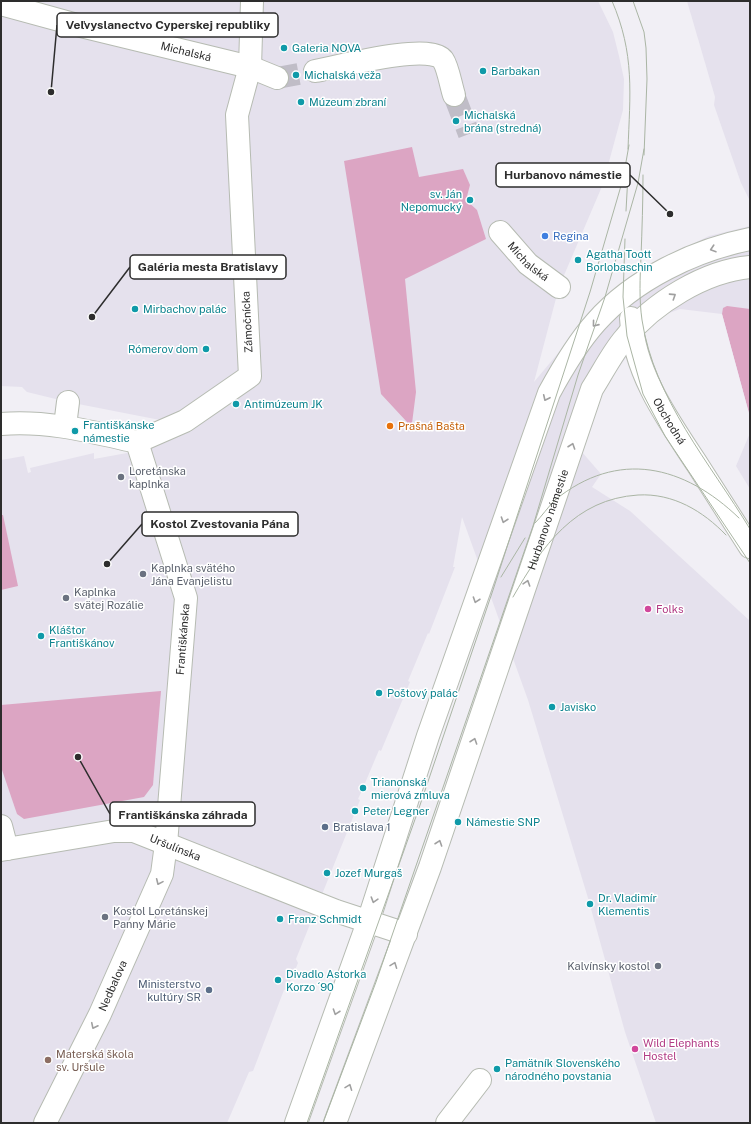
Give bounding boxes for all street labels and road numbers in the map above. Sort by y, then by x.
street label: Michalská [159,40,213,63]
street label: Michalská [505,239,551,283]
street label: Zámočnícka [239,291,255,353]
street label: Obchodná [651,396,688,446]
street label: Hurbanovo námestie [525,468,570,571]
street label: Františkánska [174,603,192,675]
street label: Uršulínska [148,832,203,863]
street label: Nedbalova [96,958,129,1013]

